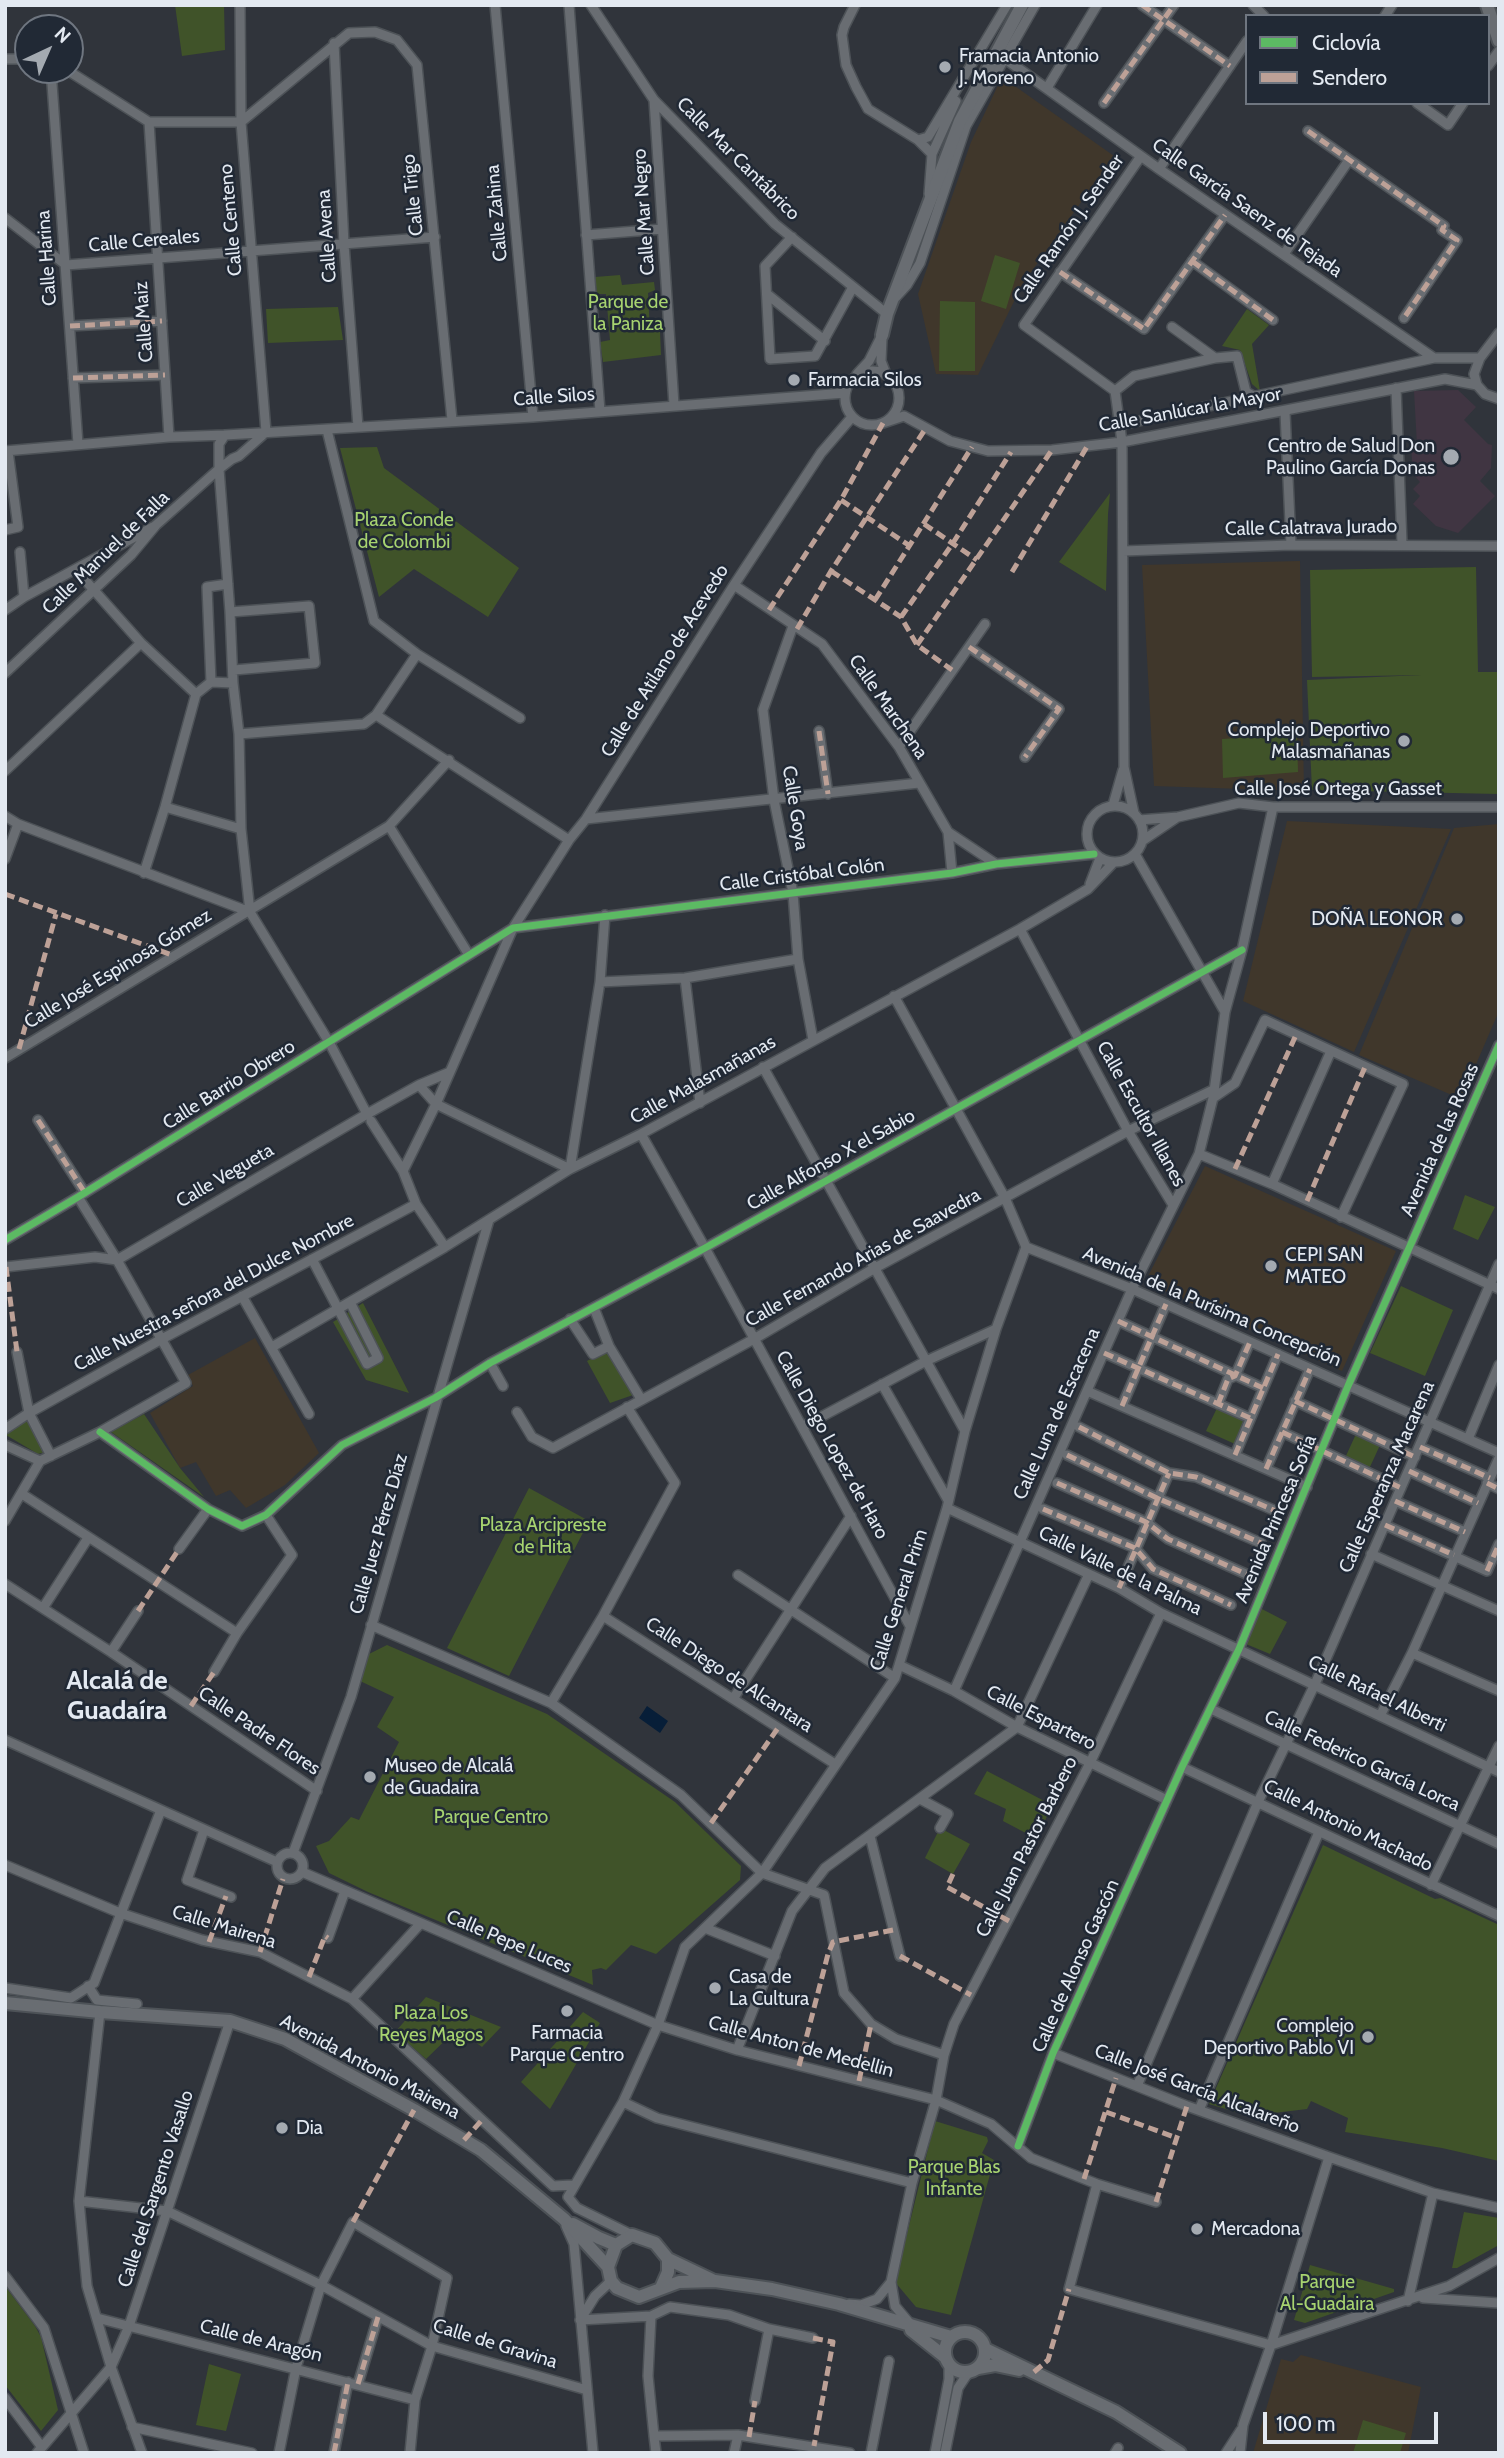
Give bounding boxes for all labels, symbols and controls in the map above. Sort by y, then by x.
north arrow [14,14,84,84]
legend [1245,14,1490,105]
text: N [50,22,75,48]
text: Ciclovía [1312,30,1381,55]
place label: Framacia Antonio J. Moreno [959,45,1099,89]
marker: Framacia Antonio J. Moreno [937,59,953,75]
text: Sendero [1312,65,1387,90]
street label: Calle Mar Cantábrico [672,93,804,225]
street label: Calle García Saenz de Tejada [1148,134,1346,282]
street label: Calle Mar Negro [628,148,660,276]
street label: Calle Ramón J. Sender [1009,150,1129,308]
street label: Calle Trigo [397,153,429,237]
street label: Calle Centeno [215,163,247,277]
street label: Calle Zahina [481,164,513,262]
street label: Calle Avena [312,189,342,283]
street label: Calle Harina [32,209,62,307]
street label: Calle Cereales [87,225,201,257]
street label: Calle Maiz [130,281,158,363]
park label: Parque de la Paniza [588,291,668,335]
place label: Farmacia Silos [808,369,922,391]
marker: Farmacia Silos [786,372,802,388]
street label: Calle Silos [513,383,595,411]
street label: Calle Sanlúcar la Mayor [1097,383,1283,437]
place label: Centro de Salud Don Paulino García Donas [1266,435,1435,479]
marker: Centro de Salud Don Paulino García Donas [1441,447,1461,467]
street label: Calle Manuel de Falla [38,487,174,619]
park label: Plaza Conde de Colombi [354,509,454,553]
street label: Calle Calatrava Jurado [1225,515,1397,541]
street label: Calle de Atilano de Acevedo [596,560,734,762]
street label: Calle Marchena [844,650,932,764]
place label: Complejo Deportivo Malasmañanas [1227,719,1390,763]
marker: Complejo Deportivo Malasmañanas [1396,733,1412,749]
street label: Calle Goya [777,764,813,852]
street label: Calle José Ortega y Gasset [1234,778,1442,800]
street label: Calle Cristóbal Colón [718,854,886,896]
street label: Calle José Espinosa Gómez [20,904,216,1034]
place label: DOÑA LEONOR [1311,908,1443,930]
marker: DOÑA LEONOR [1449,911,1465,927]
street label: Calle Malasmañanas [626,1031,780,1129]
street label: Calle Barrio Obrero [159,1035,299,1135]
street label: Calle Escultor Illanes [1092,1037,1190,1191]
street label: Avenida de las Rosas [1396,1060,1484,1220]
street label: Calle Alfonso X el Sabio [743,1104,919,1216]
street label: Calle Vegueta [172,1139,278,1213]
street label: Calle Fernando Arias de Saavedra [742,1184,984,1332]
street label: Calle Nuestra señora del Dulce Nombre [70,1209,358,1377]
street label: Avenida de la Purísima Concepción [1079,1242,1345,1372]
place label: CEPI SAN MATEO [1285,1244,1363,1288]
marker: CEPI SAN MATEO [1263,1258,1279,1274]
street label: Calle Luna de Escacena [1009,1325,1105,1503]
street label: Calle Diego Lopez de Haro [771,1347,893,1543]
street label: Calle Esperanza Macarena [1334,1378,1440,1576]
street label: Avenida Princesa Sofía [1230,1432,1322,1606]
street label: Calle Juez Pérez Díaz [345,1451,413,1617]
park label: Plaza Arcipreste de Hita [480,1514,606,1558]
street label: Calle Valle de la Palma [1035,1522,1205,1620]
street label: Calle General Prim [865,1526,933,1674]
street label: Calle Diego de Alcantara [641,1612,817,1738]
street label: Calle Rafael Alberti [1304,1651,1450,1737]
district label: Alcalá de Guadaíra [66,1665,168,1726]
street label: Calle Espartero [982,1681,1100,1755]
street label: Calle Padre Flores [194,1682,324,1780]
street label: Calle Federico García Lorca [1261,1706,1463,1816]
street label: Calle Juan Pastor Barbero [971,1753,1083,1941]
place label: Museo de Alcalá de Guadaira [384,1755,513,1799]
marker: Museo de Alcalá de Guadaira [362,1769,378,1785]
street label: Calle Antonio Machado [1260,1775,1436,1877]
park label: Parque Centro [434,1806,548,1828]
street label: Calle de Alonso Gascón [1028,1876,1124,2056]
street label: Calle Mairena [169,1900,279,1954]
street label: Calle Pepe Luces [443,1905,575,1979]
place label: Casa de La Cultura [729,1966,809,2010]
marker: Casa de La Cultura [707,1980,723,1996]
park label: Plaza Los Reyes Magos [379,2002,483,2046]
marker: Farmacia Parque Centro [559,2003,575,2019]
street label: Avenida Antonio Mairena [276,2010,464,2124]
street label: Calle Anton de Medellin [706,2011,896,2083]
place label: Complejo Deportivo Pablo VI [1203,2015,1354,2059]
place label: Farmacia Parque Centro [510,2022,624,2066]
marker: Complejo Deportivo Pablo VI [1360,2029,1376,2045]
street label: Calle José García Alcalareño [1091,2039,1303,2139]
street label: Calle del Sargento Vasallo [113,2088,199,2290]
place label: Dia [296,2117,323,2139]
marker: Dia [274,2120,290,2136]
park label: Parque Blas Infante [908,2156,1000,2200]
place label: Mercadona [1211,2218,1300,2240]
marker: Mercadona [1189,2221,1205,2237]
park label: Parque Al-Guadaira [1280,2271,1374,2315]
street label: Calle de Gravina [430,2314,560,2374]
street label: Calle de Aragón [197,2315,325,2367]
scale bar [1266,2398,1441,2442]
text: 100 m [1276,2411,1335,2436]

